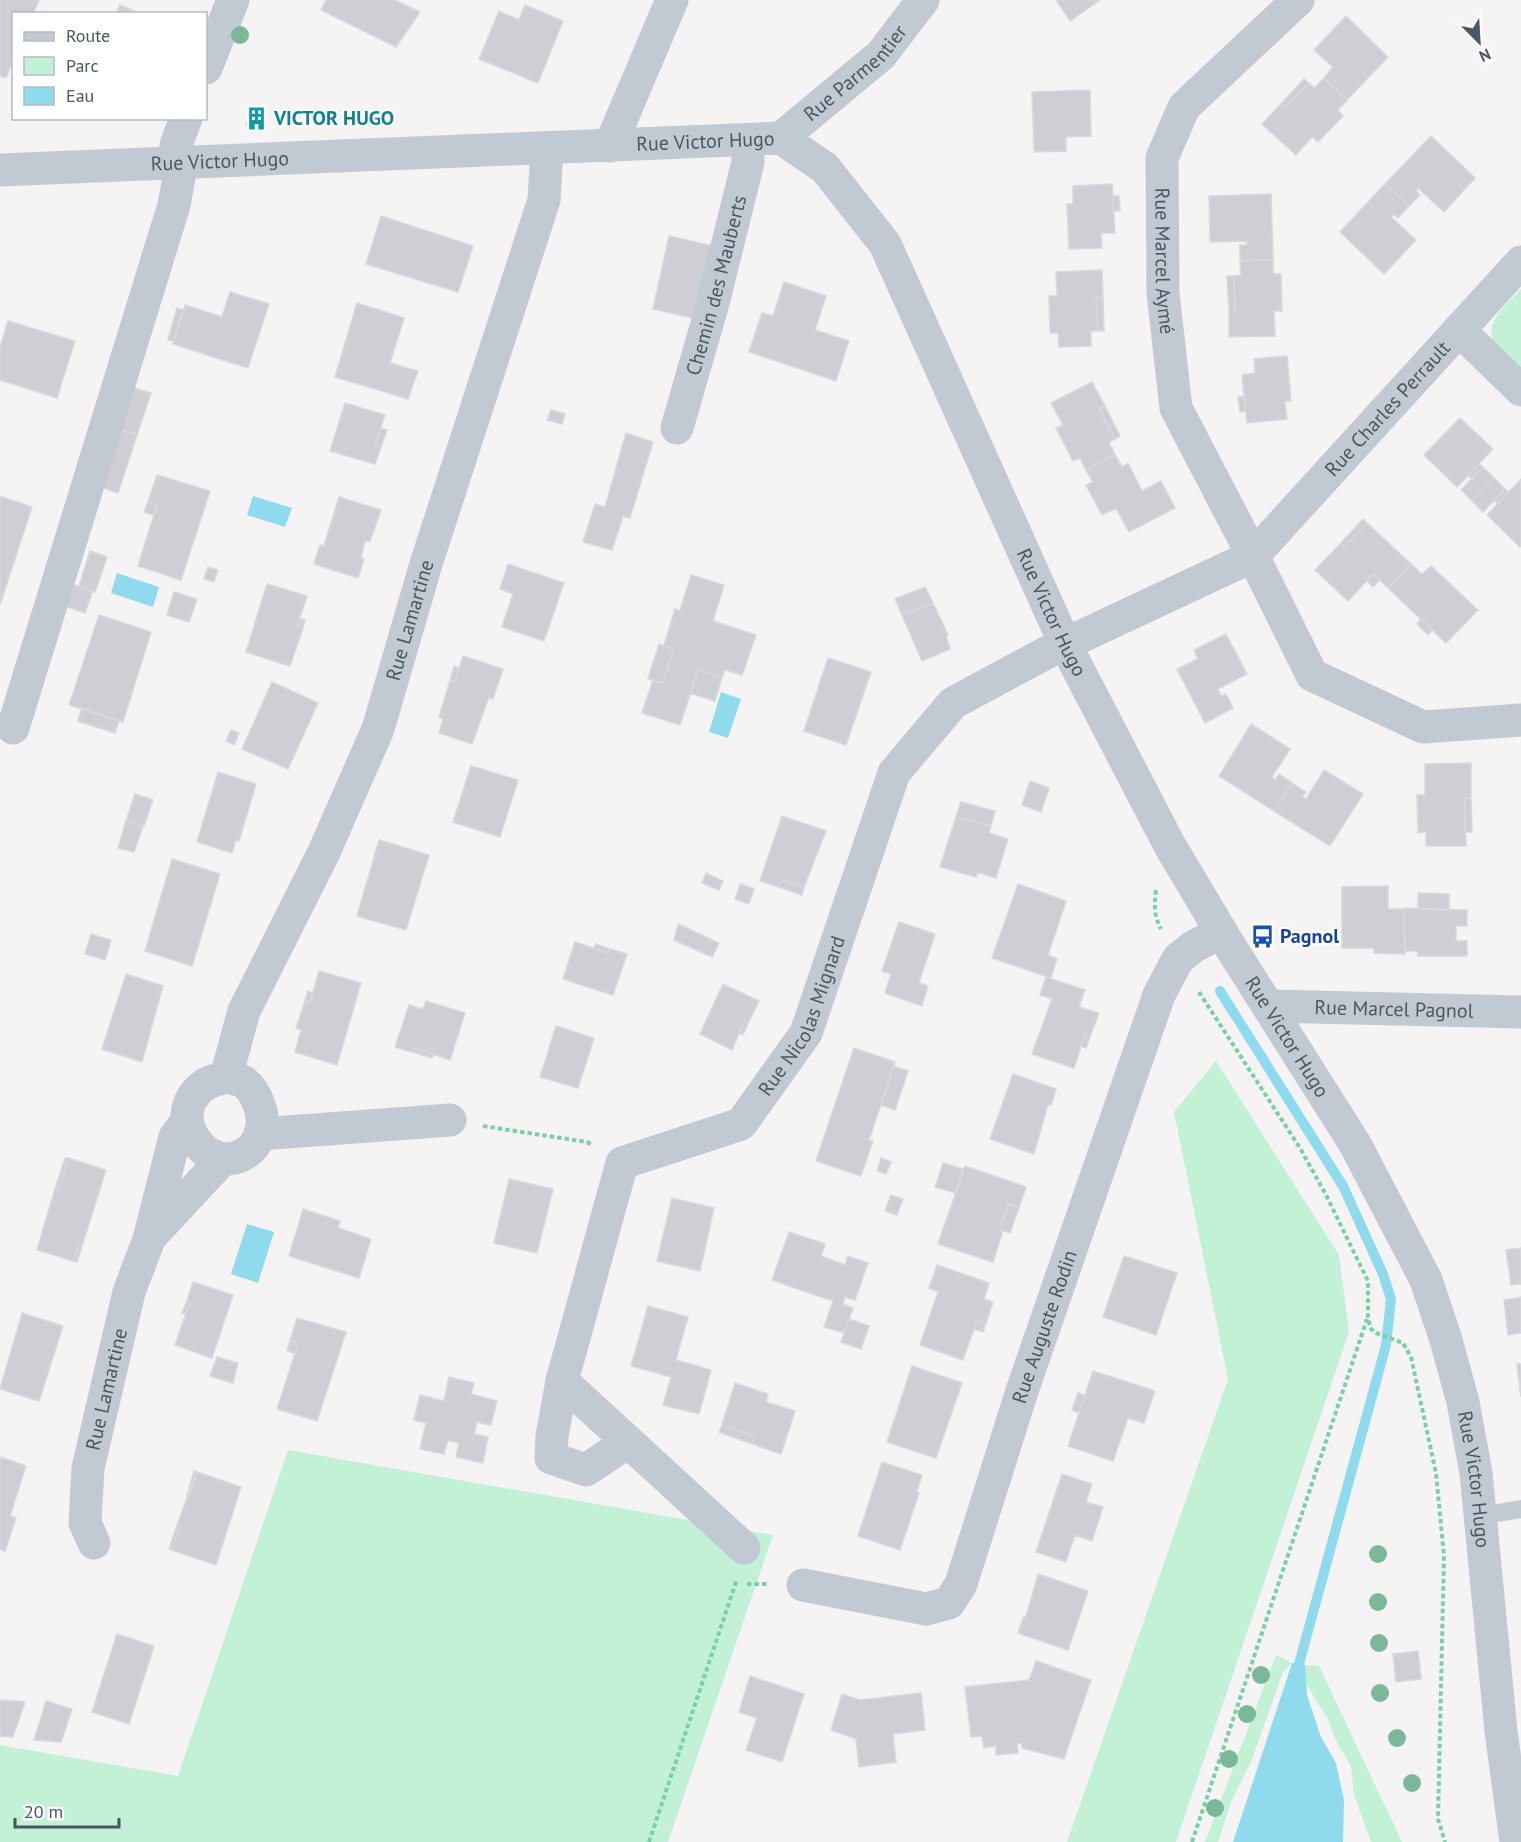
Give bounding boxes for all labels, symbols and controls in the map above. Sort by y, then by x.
legend [12,12,207,120]
north arrow [1449,12,1509,72]
street label: Rue Parmentier [798,19,913,127]
text: Route [66,24,110,47]
text: N [1476,44,1494,67]
text: Parc [66,54,99,77]
text: Eau [66,84,94,107]
building icon: VICTOR HUGO [243,105,269,131]
place label: VICTOR HUGO [273,105,394,131]
street label: Rue Victor Hugo [636,125,775,157]
street label: Rue Victor Hugo [150,145,289,177]
street label: Rue Marcel Aymé [1149,188,1181,336]
street label: Chemin des Mauberts [680,193,752,378]
street label: Rue Charles Perrault [1319,335,1456,482]
street label: Rue Victor Hugo [1011,544,1093,681]
street label: Rue Lamartine [380,557,440,684]
bus stop icon: Pagnol [1249,923,1275,949]
place label: Pagnol [1280,923,1339,949]
street label: Rue Nicolas Mignard [752,932,851,1101]
street label: Rue Victor Hugo [1239,971,1335,1102]
street label: Rue Marcel Pagnol [1314,994,1474,1024]
street label: Rue Auguste Rodin [1006,1247,1083,1407]
street label: Rue Lamartine [80,1325,133,1453]
street label: Rue Victor Hugo [1452,1409,1496,1549]
scale bar [15,1791,118,1829]
text: 20 m [24,1800,63,1823]

